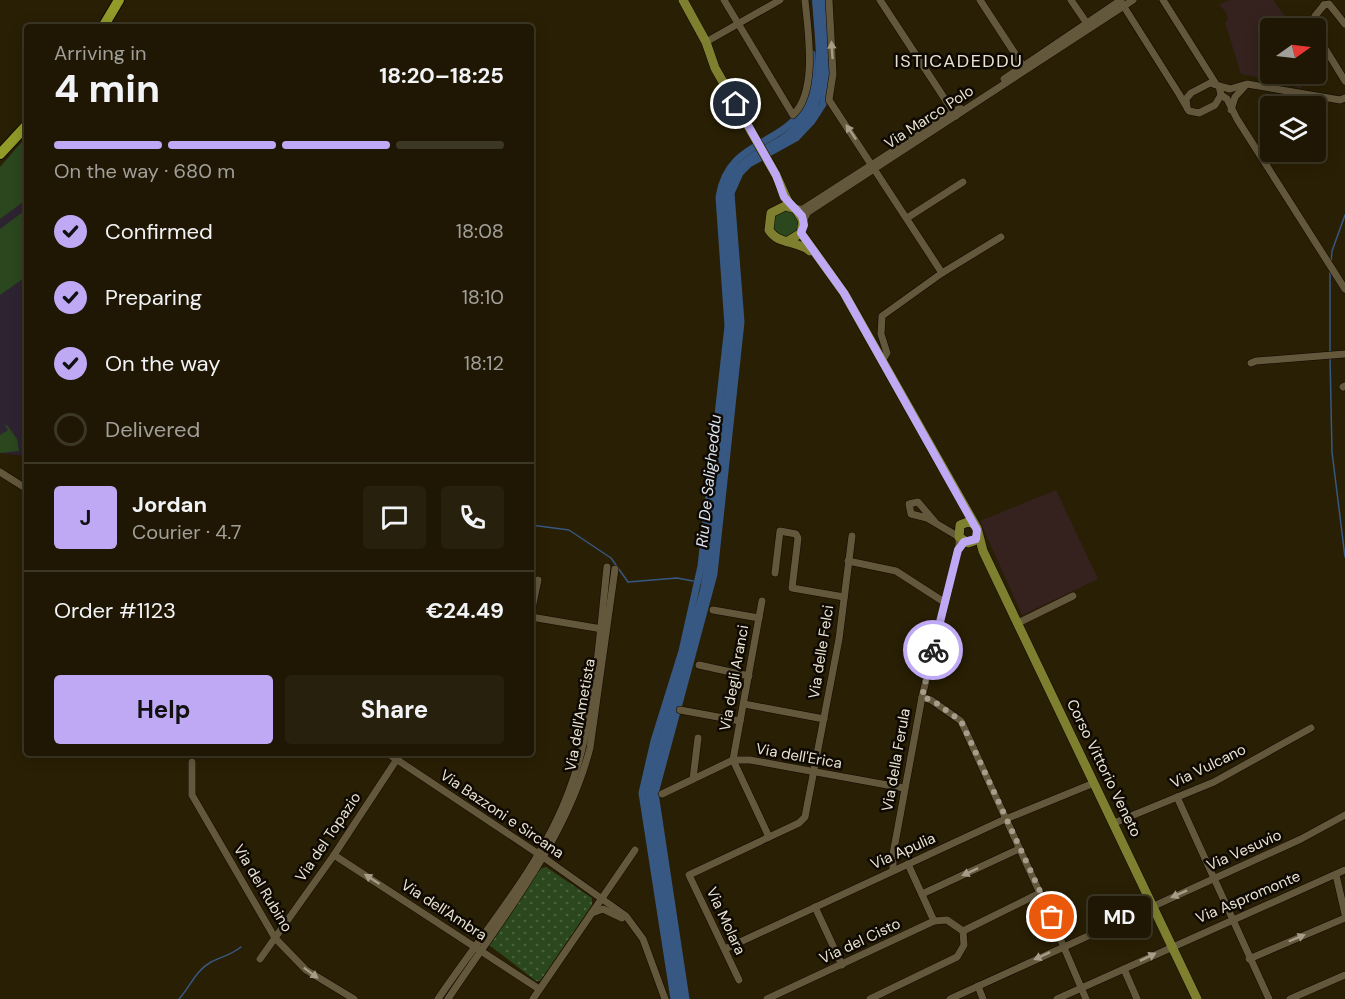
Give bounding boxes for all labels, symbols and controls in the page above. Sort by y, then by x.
north arrow [1260,18,1326,84]
map controls [1260,18,1326,162]
text: Arriving in [54,40,146,66]
one-way arrow [827,41,837,60]
district label: ISTICADEDDU [895,49,1023,73]
text: 18:20–18:25 [379,61,504,90]
text: 4 min [54,63,160,114]
pin [710,78,761,129]
street label: Via Marco Polo [880,81,978,153]
icon: home [719,87,752,120]
button: layers [1260,96,1326,162]
one-way arrow [846,124,857,140]
text: On the way · 680 m [54,158,235,184]
icon: check [54,215,87,248]
text: Confirmed [105,217,213,246]
text: 18:08 [456,218,504,244]
icon: check [54,281,87,314]
text: Preparing [105,283,202,312]
text: 18:10 [462,284,504,310]
icon: check [54,347,87,380]
text: On the way [105,349,220,378]
text: 18:12 [464,350,504,376]
water label: Riu De Saligheddu [691,413,726,549]
text: Delivered [105,415,200,444]
button: chat [363,486,426,549]
button: phone [441,486,504,549]
text: Jordan [132,490,207,519]
text: J [80,503,91,532]
text: Courier · 4.7 [132,519,241,545]
text: Order #1123 [54,596,176,625]
text: €24.49 [426,596,504,625]
street label: Via delle Felci [804,604,838,700]
courier [903,620,963,680]
street label: Via degli Aranci [715,623,753,733]
icon: bike [917,634,950,667]
street label: Via dell'Ametista [560,657,600,773]
button: Help [54,675,273,744]
button: Share [285,675,504,744]
street label: Corso Vittorio Veneto [1062,696,1146,840]
street label: Via della Ferula [877,707,915,813]
street label: Via dell'Erica [754,739,844,773]
street label: Via Vulcano [1167,739,1249,793]
street label: Via Bazzoni e Sircana [436,765,568,863]
street label: Via del Topazio [291,788,365,886]
street label: Via Vesuvio [1203,825,1285,875]
street label: Via Apulia [867,828,939,874]
street label: Via del Rubino [229,840,297,936]
street label: Via Aspromonte [1193,866,1303,928]
one-way arrow [962,867,979,876]
one-way arrow [364,874,380,885]
street label: Via dell'Ambra [397,875,491,945]
street label: Via Molara [702,884,750,958]
one-way arrow [1169,889,1187,899]
pin [1026,891,1077,942]
callout: MD [1088,896,1151,938]
icon: bag [1035,900,1068,933]
text: MD [1104,904,1135,930]
street label: Via del Cisto [816,913,904,968]
one-way arrow [1289,933,1307,943]
one-way arrow [1033,951,1050,960]
one-way arrow [1140,953,1157,962]
one-way arrow [304,966,319,978]

